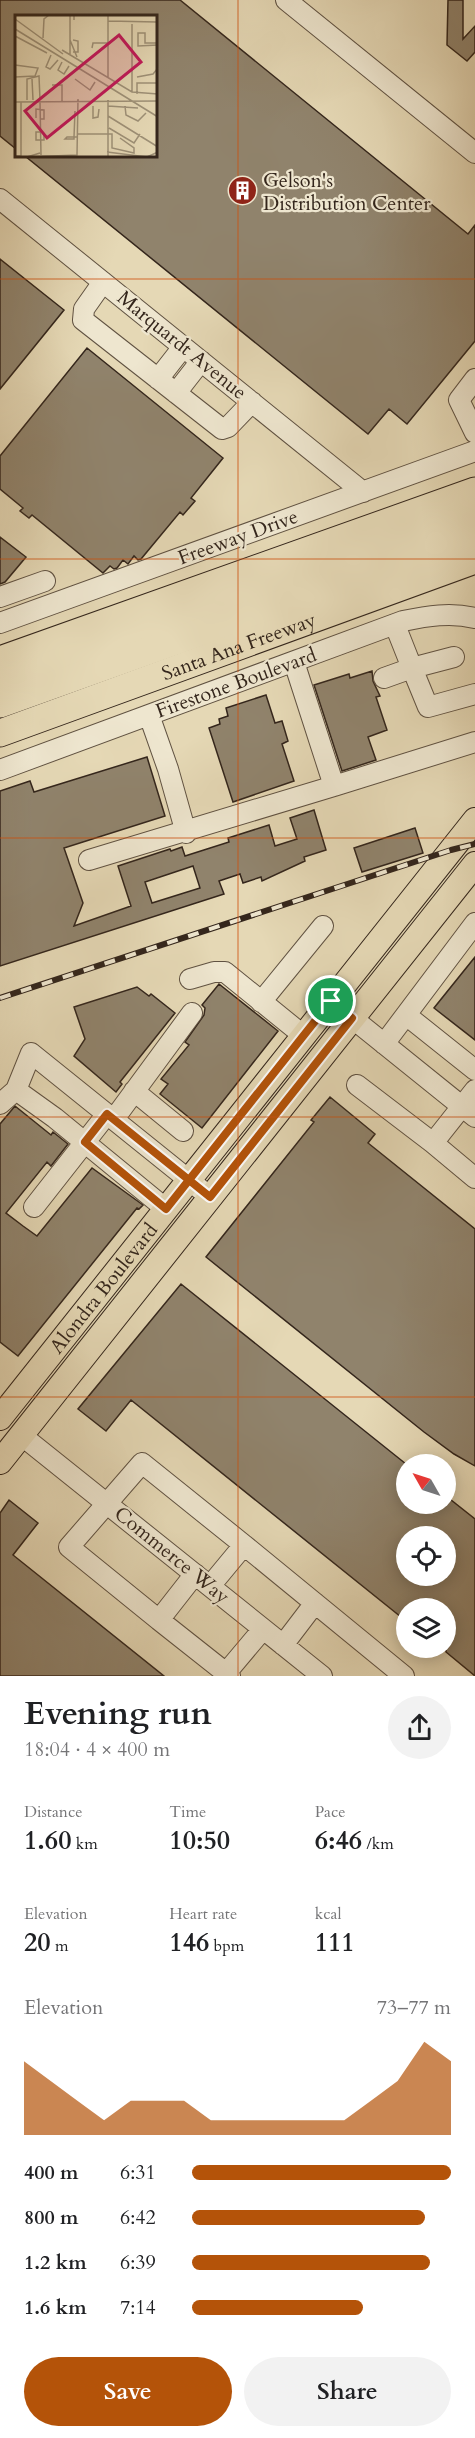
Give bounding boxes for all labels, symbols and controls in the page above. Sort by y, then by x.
inset map [15,15,158,158]
place label: Gelson's Distribution Center [263,167,431,217]
building icon: Gelson's Distribution Center [226,175,258,207]
street label: Marquardt Avenue [111,284,253,406]
street label: Freeway Drive [174,503,302,571]
street label: Santa Ana Freeway [158,605,320,687]
street label: Firestone Boulevard [152,641,320,725]
pin [305,975,356,1026]
icon: arrive [314,984,347,1017]
street label: Alondra Boulevard [43,1217,164,1359]
north arrow [396,1454,456,1514]
map controls [396,1454,456,1658]
street label: Commerce Way [109,1500,236,1610]
button: locate [396,1526,456,1586]
button: layers [396,1598,456,1658]
text: Evening run [24,1691,212,1736]
button: share [388,1696,451,1759]
text: 18:04 · 4 × 400 m [24,1736,170,1763]
text: Distance [24,1801,82,1823]
text: Time [169,1801,206,1823]
text: Pace [315,1801,346,1823]
text: 1.60 [24,1823,72,1858]
text: 10:50 [169,1823,230,1858]
text: 6:46 [315,1823,362,1858]
text: km [72,1833,98,1855]
text: /km [362,1833,394,1855]
text: Elevation [24,1903,88,1925]
text: Heart rate [169,1903,237,1925]
text: kcal [315,1903,342,1925]
text: 20 [24,1925,51,1960]
text: 146 [169,1925,209,1960]
text: 111 [315,1925,355,1960]
text: m [51,1935,68,1957]
text: bpm [209,1935,244,1957]
text: Elevation [24,1994,103,2021]
text: 73–77 m [377,1994,451,2021]
text: 400 m [24,2159,79,2186]
text: 6:31 [120,2159,156,2186]
text: 800 m [24,2204,79,2231]
text: 6:42 [120,2204,156,2231]
text: 1.2 km [24,2249,87,2276]
text: 6:39 [120,2249,156,2276]
text: 1.6 km [24,2294,87,2321]
text: 7:14 [120,2294,156,2321]
button: Save [24,2357,232,2426]
button: Share [244,2357,451,2426]

